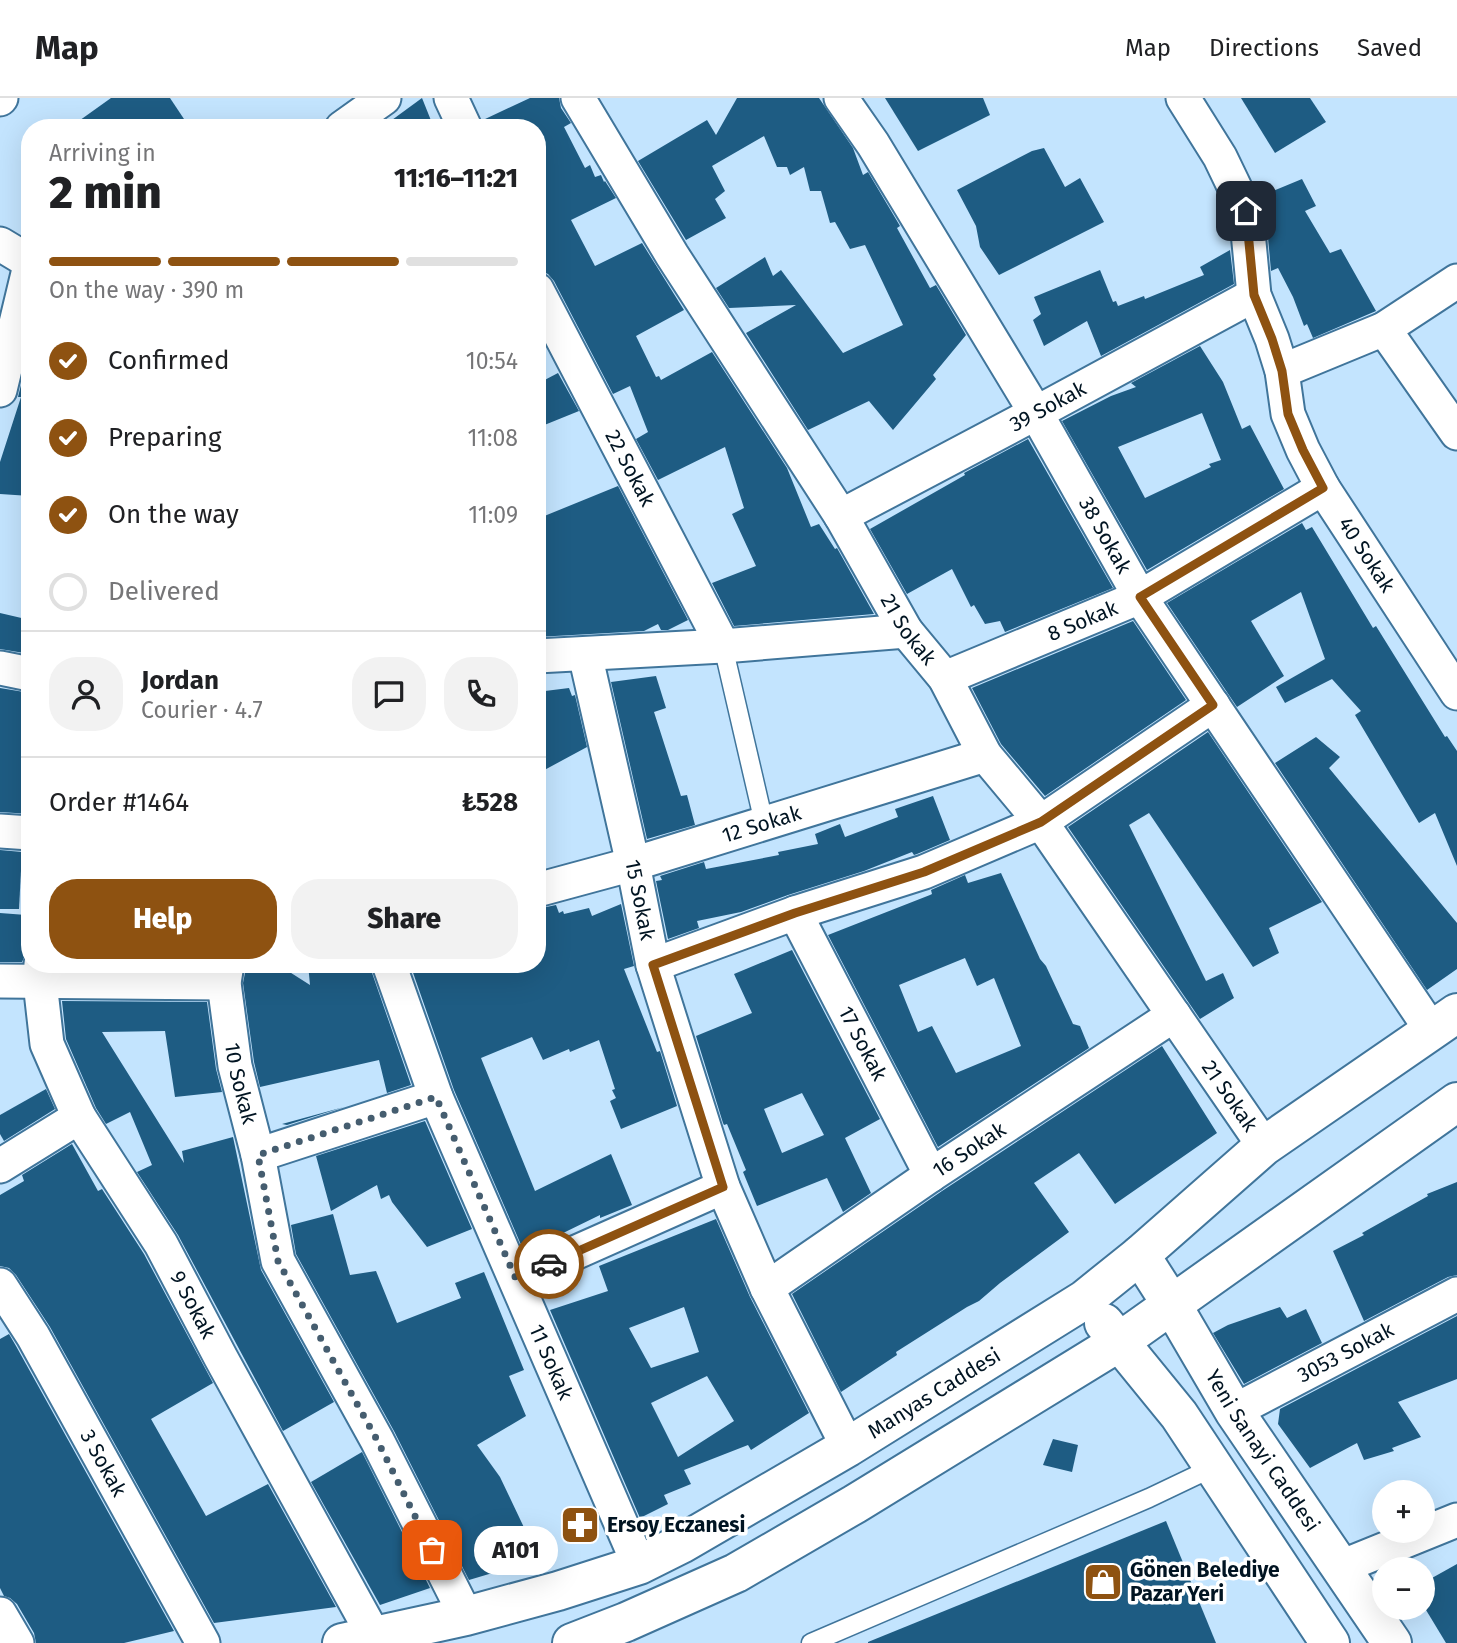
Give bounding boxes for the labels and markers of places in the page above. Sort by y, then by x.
pin [1216,181,1276,241]
pharmacy icon: Ersoy Eczanesi [559,1504,601,1546]
place label: Ersoy Eczanesi [607,1512,745,1538]
pin [402,1520,462,1580]
callout: A101 [474,1526,558,1574]
place label: Gönen Belediye Pazar Yeri [1130,1557,1280,1607]
shop icon: Gönen Belediye Pazar Yeri [1082,1561,1124,1603]

